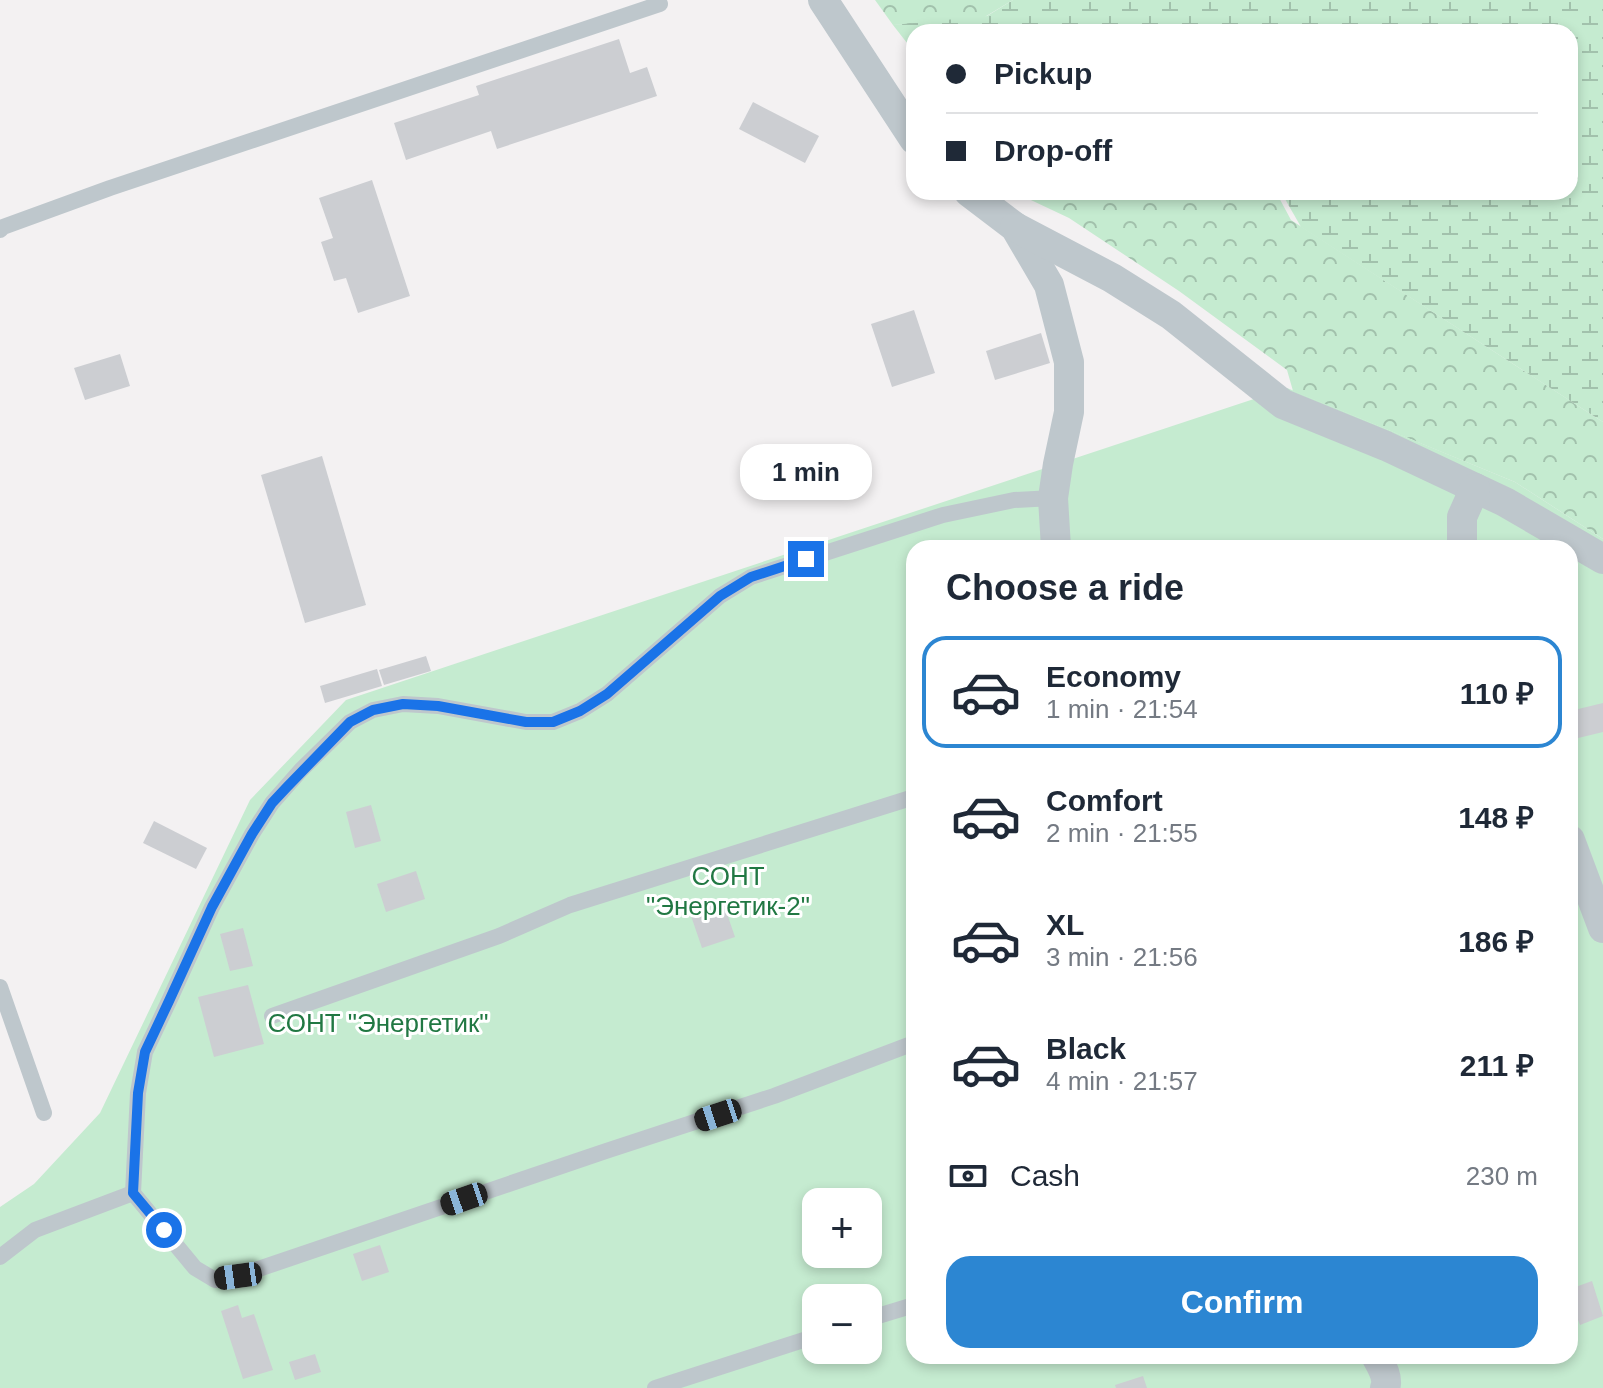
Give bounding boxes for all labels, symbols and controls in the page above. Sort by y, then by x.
text: Pickup [994,57,1092,90]
text: Drop-off [994,134,1112,167]
callout: 1 min [740,443,872,499]
text: 1 min [772,457,840,487]
route end [788,541,824,577]
text: Choose a ride [946,567,1184,608]
icon: car [950,656,1022,728]
text: Economy [1046,660,1181,693]
text: 110 ₽ [1460,677,1534,710]
text: 1 min · 21:54 [1046,694,1198,724]
icon: car [950,780,1022,852]
text: Comfort [1046,784,1163,817]
text: 148 ₽ [1458,801,1534,834]
text: 2 min · 21:55 [1046,818,1198,848]
park label: СОНТ "Энергетик-2" [646,861,810,921]
icon: car [950,904,1022,976]
text: XL [1046,908,1084,941]
text: 186 ₽ [1458,925,1534,958]
text: 3 min · 21:56 [1046,942,1198,972]
park label: СОНТ "Энергетик" [267,1008,489,1038]
icon: car [950,1028,1022,1100]
text: Black [1046,1032,1126,1065]
text: 211 ₽ [1460,1049,1534,1082]
text: 4 min · 21:57 [1046,1066,1198,1096]
car [691,1096,745,1134]
icon: cash [946,1154,990,1198]
text: Cash [1010,1159,1080,1192]
text: 230 m [1466,1161,1538,1191]
car [437,1180,491,1218]
map controls [802,1188,882,1364]
button: + [802,1188,882,1268]
route start [146,1212,182,1248]
button: Confirm [946,1256,1538,1348]
car [213,1261,263,1291]
button: − [802,1284,882,1364]

